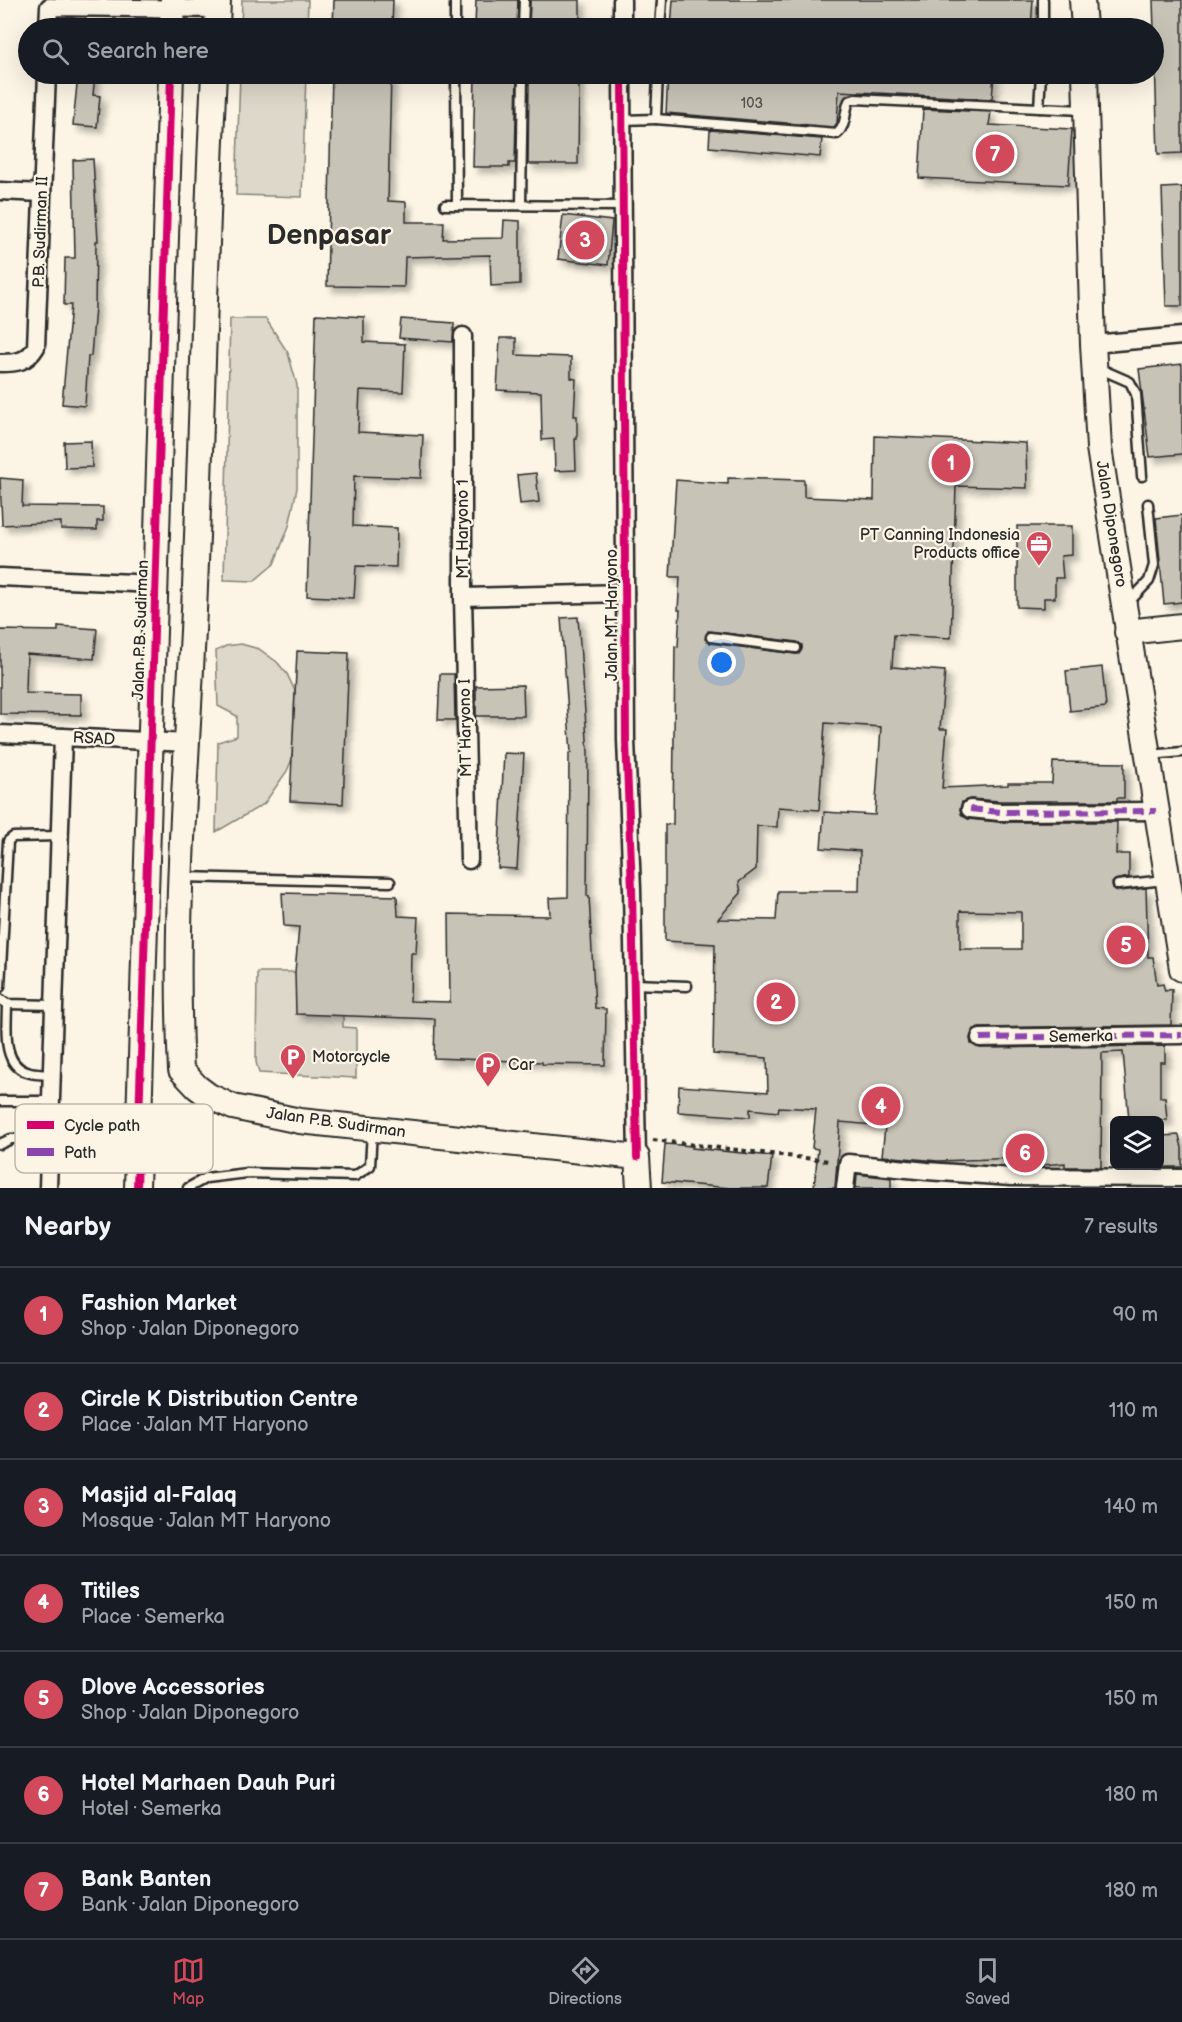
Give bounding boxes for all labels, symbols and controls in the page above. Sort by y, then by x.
search box [18,18,1164,84]
icon: search [39,35,72,68]
text: Search here [87,38,209,65]
house number: 103 [741,95,763,112]
pin: 7 [976,132,1014,176]
street label: P.B. Sudirman II [30,176,52,288]
pin: 3 [566,218,604,262]
district label: Denpasar [267,219,392,252]
pin: 1 [932,440,970,486]
street label: Jalan Diponegoro [1092,459,1130,589]
street label: MT Haryono 1 [454,479,473,579]
place label: PT Canning Indonesia Products office [860,526,1020,563]
office icon: PT Canning Indonesia Products office [1024,529,1054,567]
street label: Jalan MT Haryono [603,549,622,681]
street label: Jalan P.B. Sudirman [129,559,153,701]
your location [707,648,736,677]
street label: MT Haryono I [456,679,476,777]
street label: RSAD [72,728,116,750]
pin: 5 [1106,922,1146,968]
pin: 2 [756,980,796,1024]
street label: Semerka [1049,1027,1113,1047]
parking icon: Motorcycle [278,1042,308,1080]
place label: Motorcycle [312,1048,391,1067]
parking icon: Car [473,1050,503,1088]
place label: Car [508,1056,534,1075]
pin: 4 [862,1084,900,1128]
legend [15,1104,213,1173]
street label: Jalan P.B. Sudirman [265,1104,407,1142]
map controls [1110,1116,1164,1170]
button: layers [1110,1116,1164,1170]
text: Cycle path [64,1117,140,1136]
pin: 6 [1006,1130,1044,1176]
text: Path [64,1144,96,1163]
text: Nearby [24,1212,111,1243]
text: 7 results [1084,1215,1158,1239]
text: Fashion Market [81,1290,237,1317]
text: 1 [39,1303,48,1327]
text: 90 m [1113,1303,1158,1327]
text: Shop · Jalan Diponegoro [81,1317,299,1341]
text: Circle K Distribution Centre [81,1386,358,1413]
text: 2 [38,1399,49,1423]
text: 110 m [1109,1399,1158,1423]
text: Place · Jalan MT Haryono [81,1413,309,1437]
text: Masjid al-Falaq [81,1482,237,1509]
text: 3 [38,1495,49,1519]
text: 140 m [1104,1495,1158,1519]
text: Mosque · Jalan MT Haryono [81,1509,331,1533]
text: Titiles [81,1578,140,1605]
text: 4 [38,1591,49,1615]
text: 150 m [1105,1591,1158,1615]
text: Place · Semerka [81,1605,225,1629]
text: Dlove Accessories [81,1674,265,1701]
text: 5 [38,1687,49,1711]
text: 150 m [1105,1687,1158,1711]
text: Shop · Jalan Diponegoro [81,1701,299,1725]
text: Hotel Marhaen Dauh Puri [81,1770,335,1797]
text: 6 [37,1783,50,1807]
text: 180 m [1105,1783,1158,1807]
text: Hotel · Semerka [81,1797,222,1821]
text: Bank Banten [81,1866,211,1893]
text: 7 [38,1879,49,1903]
text: 180 m [1105,1879,1158,1903]
text: Bank · Jalan Diponegoro [81,1893,299,1917]
tab: Map [172,1954,205,2009]
tab: Directions [548,1954,622,2009]
tab: Saved [965,1954,1010,2009]

